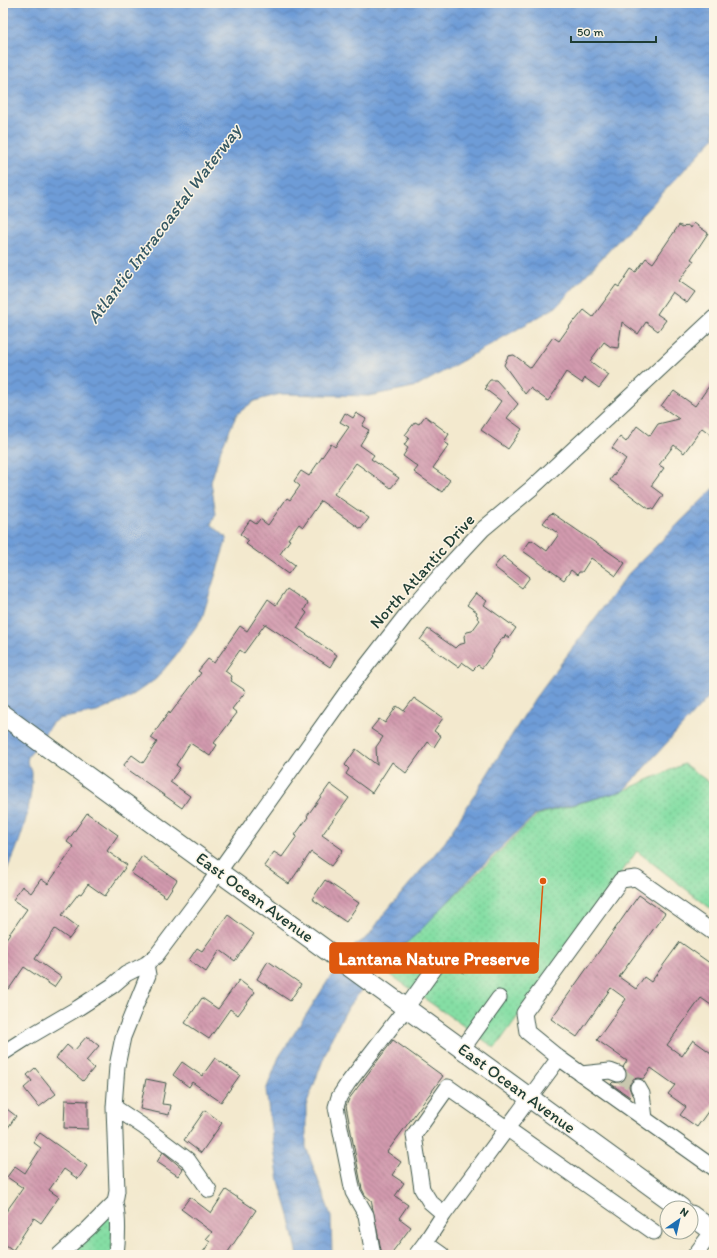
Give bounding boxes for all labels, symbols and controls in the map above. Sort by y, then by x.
scale bar [571,18,656,44]
text: 50 m [577,25,603,39]
water label: Atlantic Intracoastal Waterway [82,118,247,328]
street label: North Atlantic Drive [365,510,479,632]
street label: East Ocean Avenue [192,848,318,946]
callout: Lantana Nature Preserve [330,943,538,973]
text: Lantana Nature Preserve [338,948,530,970]
street label: East Ocean Avenue [454,1039,580,1137]
north arrow [659,1200,699,1240]
text: N [678,1205,691,1220]

